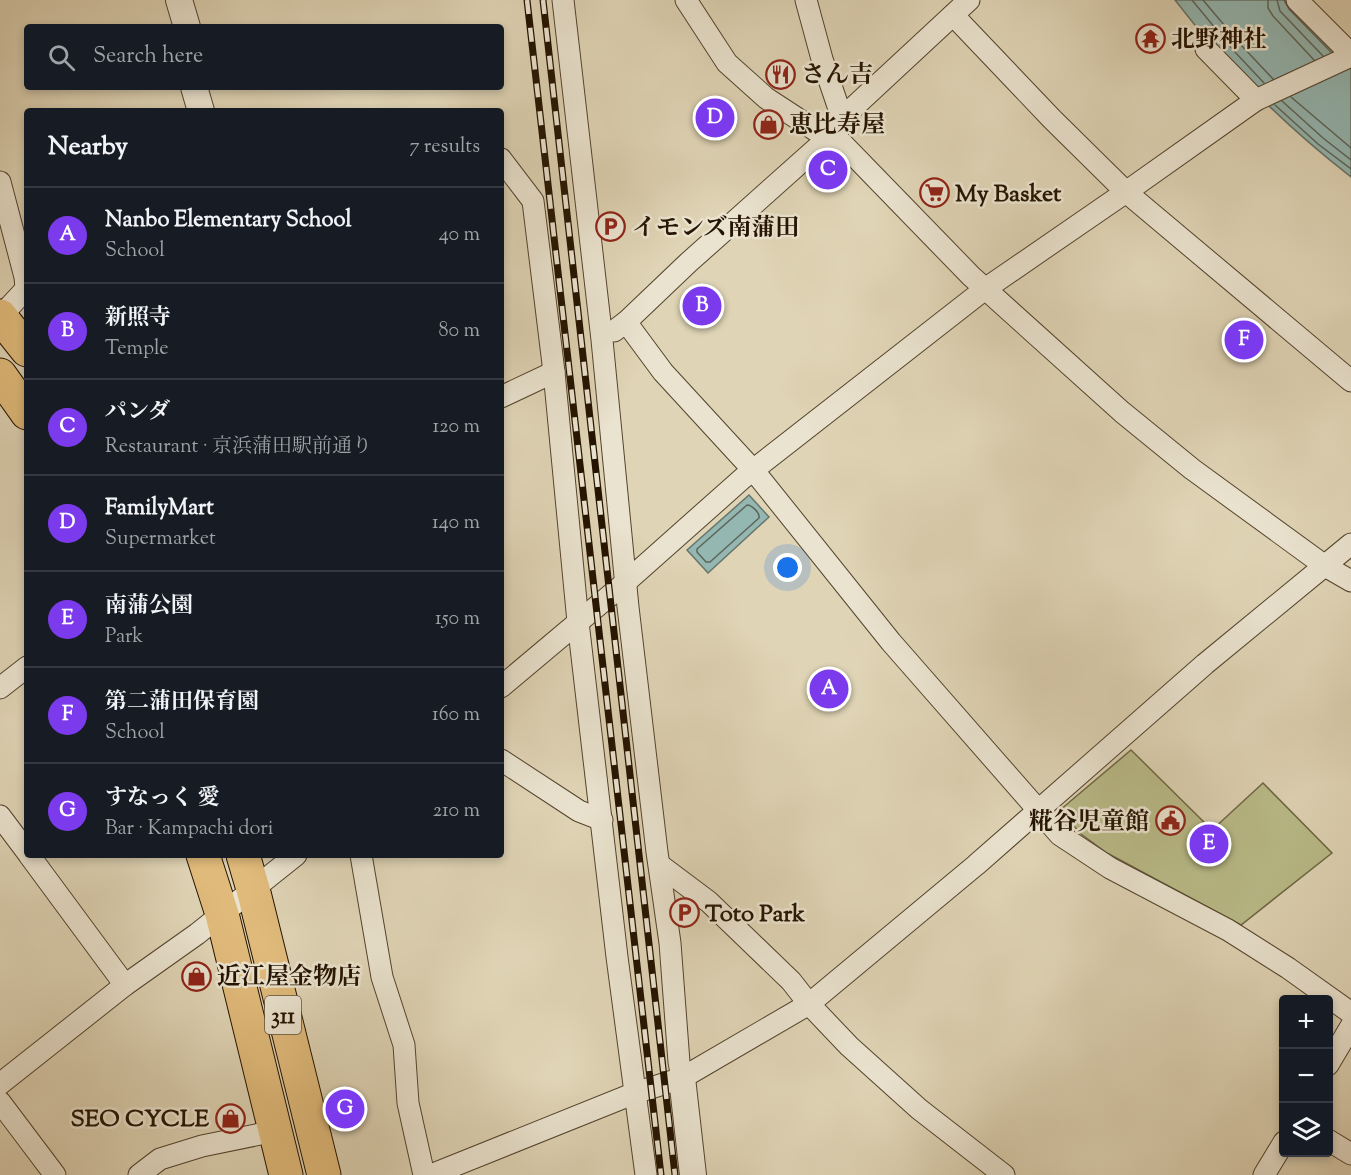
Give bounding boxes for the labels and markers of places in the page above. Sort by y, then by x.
temple icon: 北野神社 [1134,23,1166,55]
place label: 北野神社 [1171,24,1267,58]
restaurant icon: さん吉 [764,58,796,90]
place label: さん吉 [801,59,873,93]
pin: D [696,96,734,140]
shop icon: 恵比寿屋 [752,108,784,140]
place label: 恵比寿屋 [789,109,885,143]
pin: C [808,148,848,192]
supermarket icon: My Basket [918,177,950,209]
place label: My Basket [955,178,1062,212]
parking icon: イモンズ南蒲田 [595,211,627,243]
place label: イモンズ南蒲田 [632,212,799,246]
pin: B [682,284,722,328]
pin: F [1224,318,1264,362]
pin: A [810,666,848,712]
public building icon: 糀谷児童館 [1154,805,1186,837]
place label: 糀谷児童館 [1029,806,1149,840]
pin: E [1190,822,1228,866]
parking icon: Toto Park [668,897,700,929]
place label: Toto Park [705,898,806,932]
shop icon: 近江屋金物店 [180,960,212,992]
place label: 近江屋金物店 [217,961,361,995]
pin: G [326,1086,364,1132]
shop icon: SEO CYCLE [214,1102,246,1134]
place label: SEO CYCLE [71,1103,209,1137]

